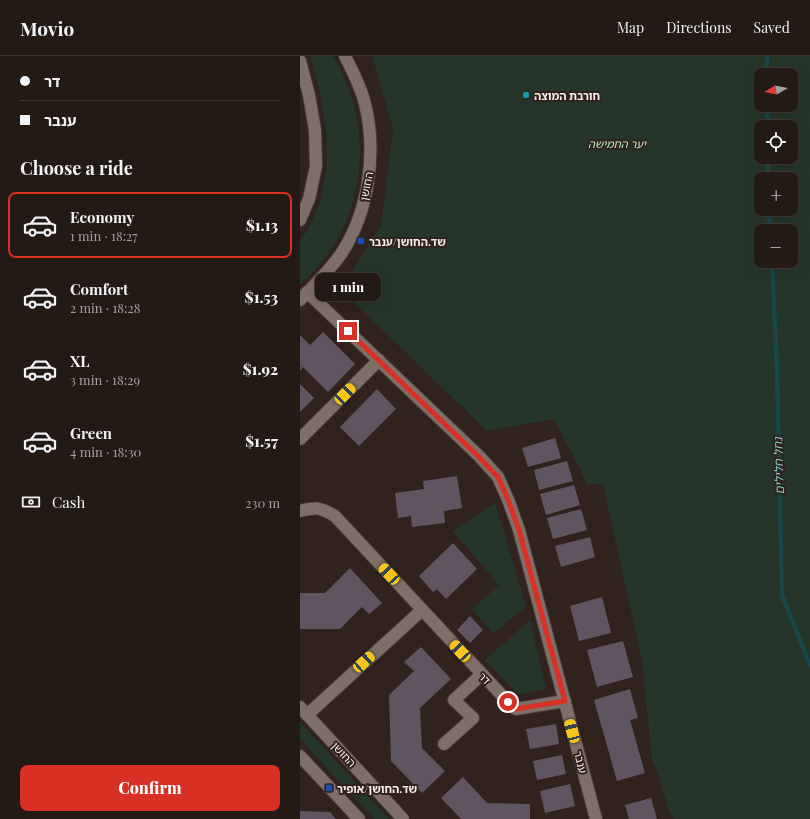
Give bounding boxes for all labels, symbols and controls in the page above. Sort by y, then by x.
text: Movio [20,15,74,41]
text: Map [617,18,644,37]
text: Directions [666,18,732,37]
text: Saved [754,18,790,37]
north arrow [754,68,798,112]
map controls [754,68,798,268]
text: דר [44,71,60,91]
place label: חורבת המוצה [534,88,600,103]
marker: חורבת המוצה [521,90,531,100]
text: ענבר [44,110,76,130]
button: locate [754,120,798,164]
park label: יער החמישה [588,136,648,151]
text: Choose a ride [20,156,133,180]
street label: החושן [356,170,376,202]
button: + [754,172,798,216]
icon: car [22,207,58,243]
text: Economy [70,207,134,227]
text: $1.13 [246,215,278,235]
button: − [754,224,798,268]
text: 1 min · 18:27 [70,227,138,244]
place label: שד.החושן/ענבר [369,234,446,249]
marker: שד.החושן/ענבר [356,236,366,246]
callout: 1 min [315,273,381,301]
text: 1 min [332,278,364,295]
icon: car [22,279,58,315]
text: Comfort [70,279,128,299]
text: $1.53 [245,287,278,307]
text: 2 min · 18:28 [70,299,141,316]
route end [339,322,357,340]
icon: car [22,351,58,387]
text: XL [70,351,90,371]
text: $1.92 [243,359,278,379]
text: 3 min · 18:29 [70,371,140,388]
car [332,381,358,407]
icon: car [22,423,58,459]
text: Green [70,423,112,443]
text: $1.57 [245,431,278,451]
water label: נחל חלילים [769,436,787,495]
text: 4 min · 18:30 [70,443,141,460]
icon: cash [20,491,42,513]
text: Cash [52,492,85,512]
text: 230 m [245,494,280,511]
car [376,561,402,587]
car [447,638,473,664]
car [351,650,377,674]
street label: דר [476,669,494,687]
route start [499,693,517,711]
car [563,718,581,744]
street label: החושן [329,738,359,770]
street label: ענבר [571,749,591,775]
button: Confirm [20,765,280,811]
place label: שד.החושן/אופיר [337,781,418,796]
marker: שד.החושן/אופיר [324,783,334,793]

